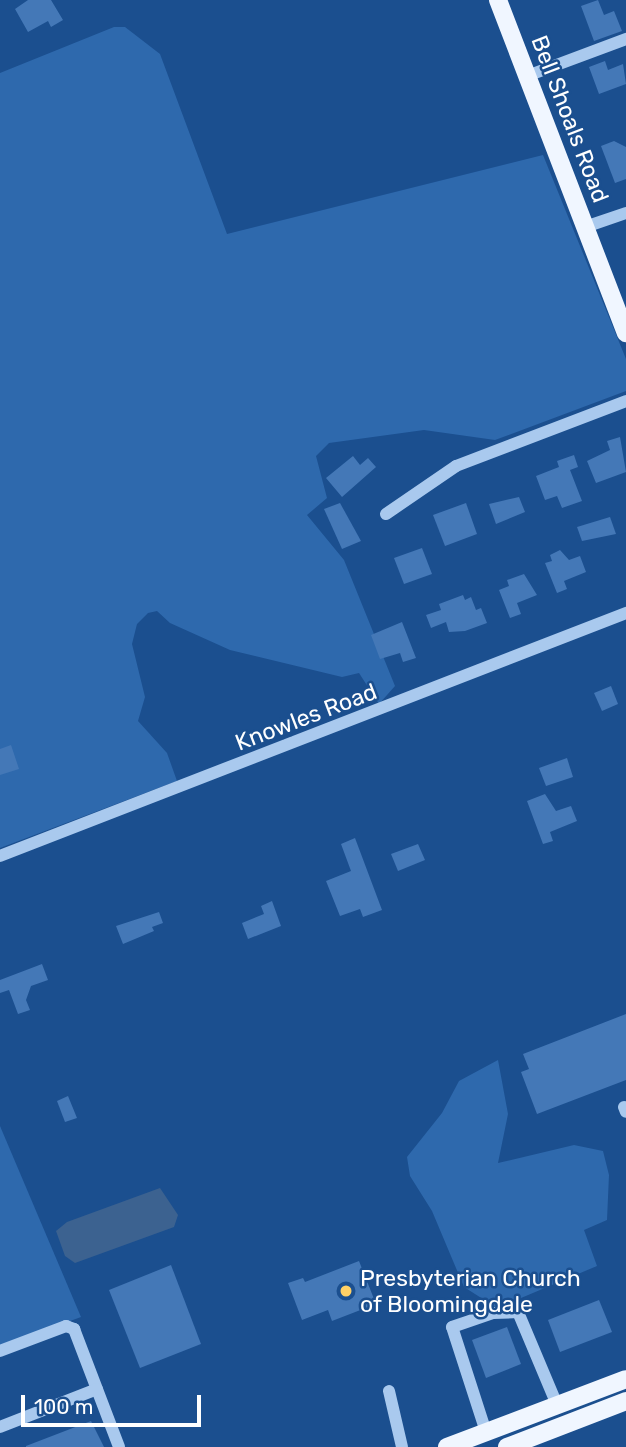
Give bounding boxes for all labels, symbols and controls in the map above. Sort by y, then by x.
street label: Bell Shoals Road [525,32,615,206]
street label: Knowles Road [231,677,381,757]
place label: Presbyterian Church of Bloomingdale [360,1264,581,1318]
marker: Presbyterian Church of Bloomingdale [338,1283,354,1299]
scale bar [24,1380,205,1424]
text: 100 m [34,1394,93,1419]

